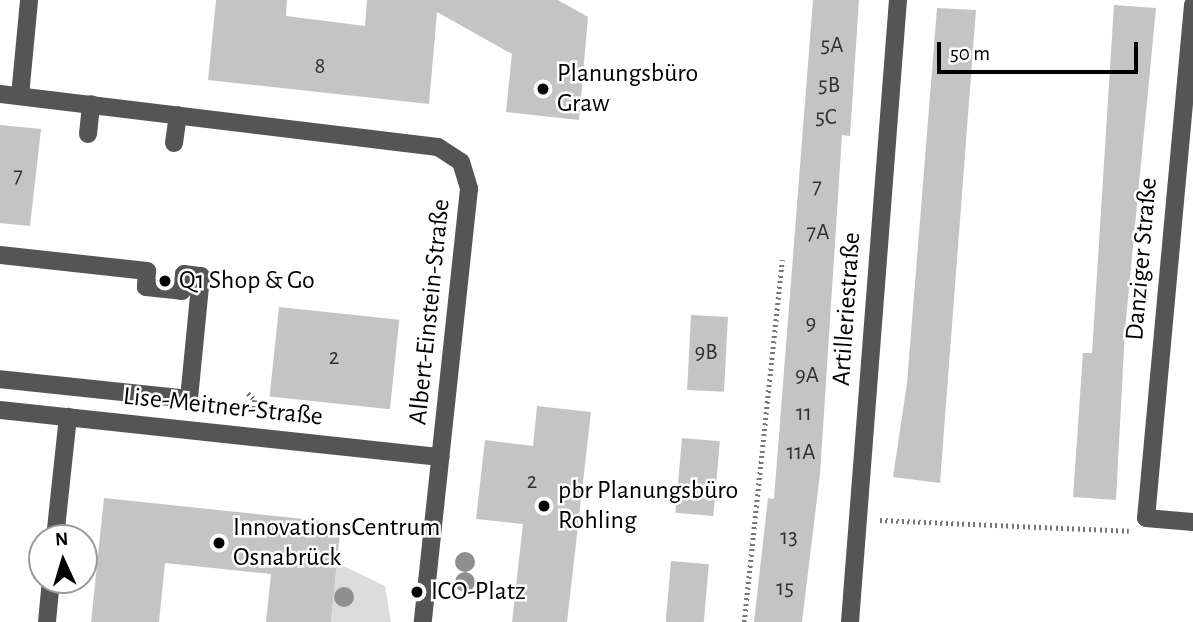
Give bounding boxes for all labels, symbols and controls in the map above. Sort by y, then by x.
scale bar [941,28,1142,72]
house number: 5A [821,32,843,60]
text: 50 m [950,43,990,64]
house number: 8 [315,53,325,81]
place label: Planungsbüro Graw [557,58,698,119]
house number: 5B [818,72,840,100]
marker: Planungsbüro Graw [535,81,551,97]
house number: 5C [815,104,837,132]
house number: 7 [13,162,23,190]
house number: 7 [812,173,822,201]
street label: Danziger Straße [1119,176,1165,342]
street label: Albert-Einstein-Straße [403,198,457,426]
house number: 7A [807,219,829,247]
street label: Artilleriestraße [826,231,868,387]
place label: Q1 Shop & Go [179,265,315,297]
marker: Q1 Shop & Go [157,273,173,289]
house number: 9 [806,310,816,338]
house number: 9B [694,339,718,367]
house number: 2 [329,344,339,372]
house number: 9A [795,362,819,390]
street label: Lise-Meitner-Straße [122,381,324,433]
house number: 11 [796,400,812,428]
house number: 11A [786,439,816,467]
house number: 2 [527,468,537,496]
place label: pbr Planungsbüro Rohling [558,475,738,536]
marker: pbr Planungsbüro Rohling [536,498,552,514]
place label: InnovationsCentrum Osnabrück [233,512,440,574]
north arrow [28,524,98,594]
house number: 13 [780,524,798,552]
text: N [54,530,69,549]
marker: InnovationsCentrum Osnabrück [211,535,227,551]
house number: 15 [776,575,794,603]
place label: ICO-Platz [431,576,526,608]
marker: ICO-Platz [409,584,425,600]

